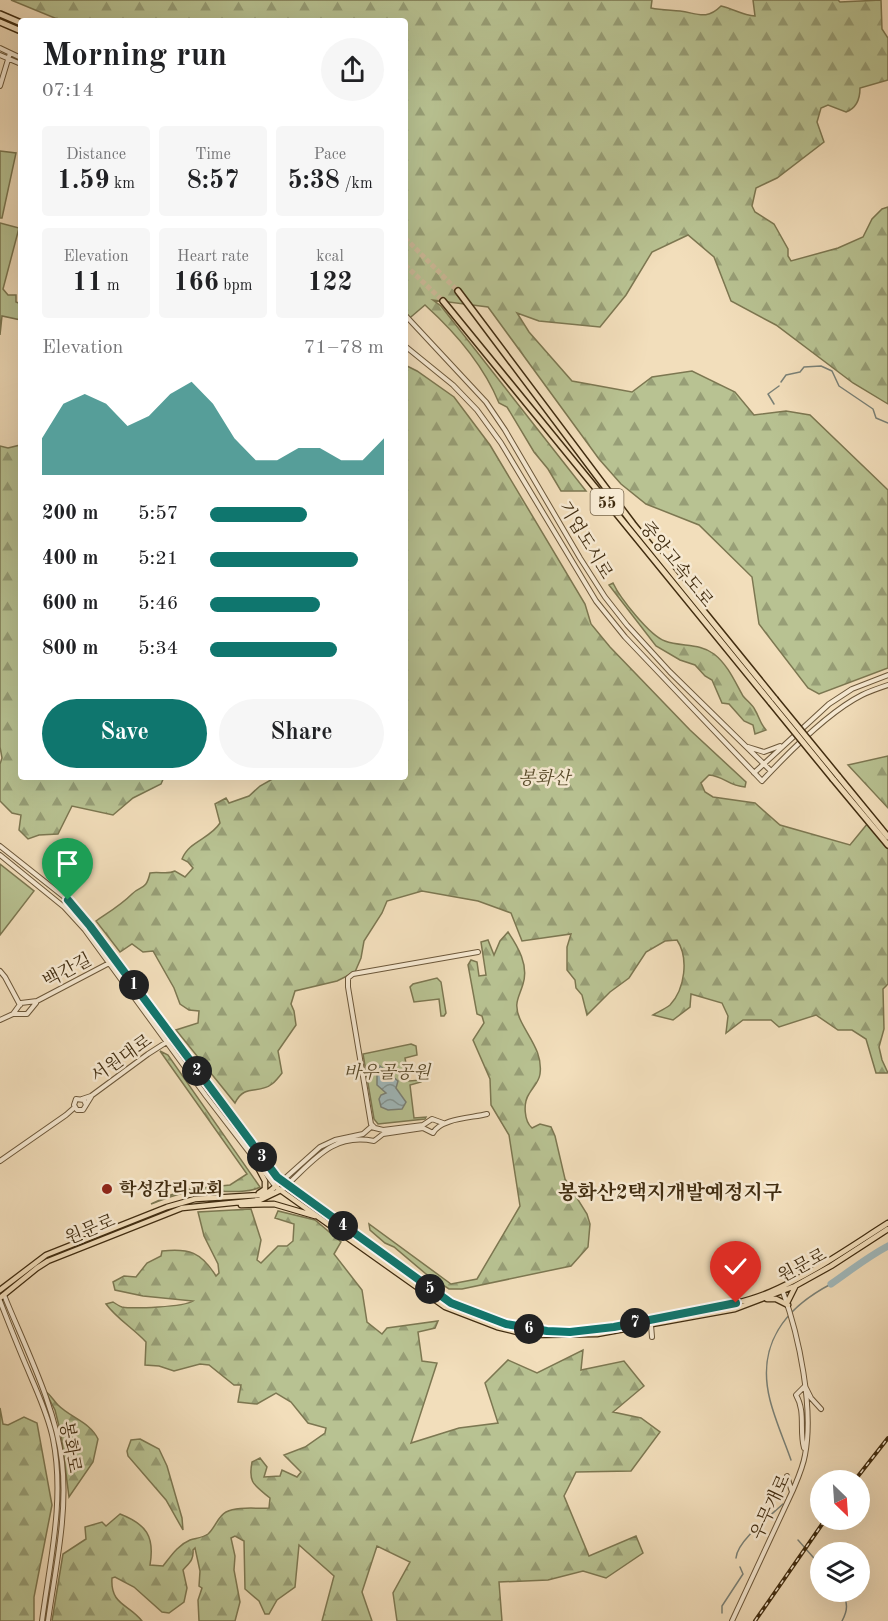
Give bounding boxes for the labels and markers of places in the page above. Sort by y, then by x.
pin [42,838,93,900]
pin: 1 [119,970,149,1000]
pin: 2 [182,1056,212,1086]
pin: 3 [247,1142,277,1172]
place label: 학성감리교회 [119,1179,223,1199]
marker: 학성감리교회 [100,1182,114,1196]
pin: 4 [328,1211,358,1241]
pin [710,1241,761,1303]
pin: 5 [415,1274,445,1304]
pin: 7 [620,1308,650,1338]
pin: 6 [514,1314,544,1344]

